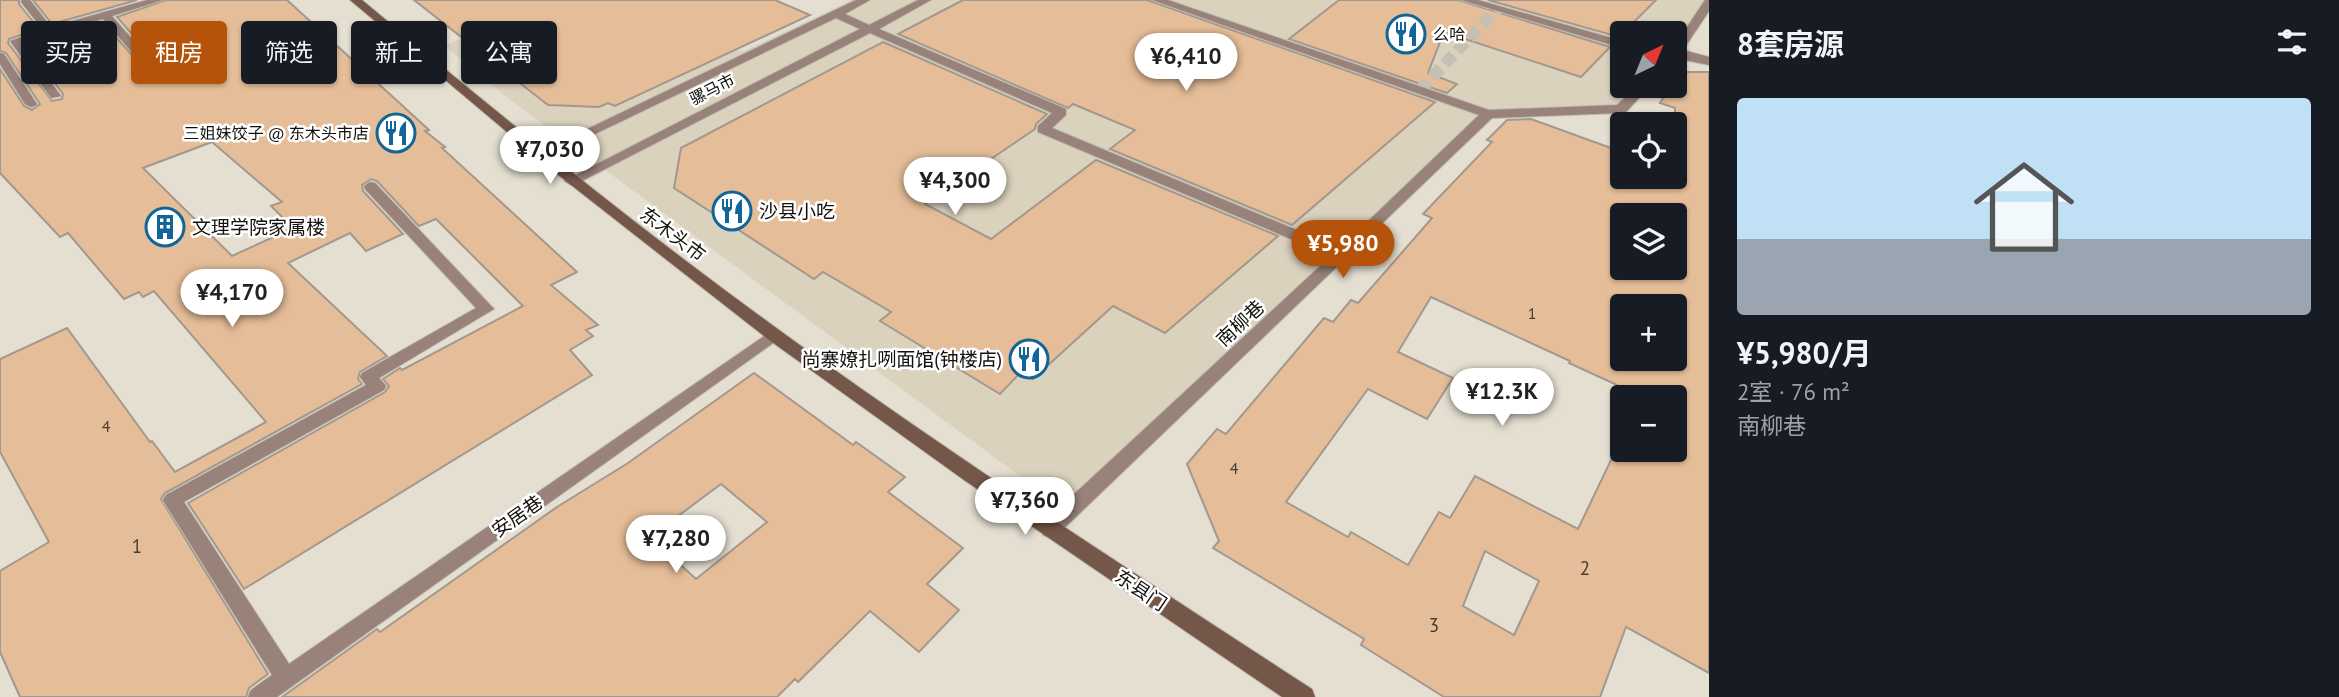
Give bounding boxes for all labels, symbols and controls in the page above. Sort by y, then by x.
restaurant icon: 么哈 [1385,13,1427,55]
chip: 买房 [21,21,117,84]
chip: 租房 [131,21,227,84]
chip: 筛选 [241,21,337,84]
chip: 新上 [351,21,447,84]
chip: 公寓 [461,21,557,84]
north arrow [1610,21,1687,98]
map controls [1610,21,1687,462]
icon: filters [2273,23,2311,61]
place label: 么哈 [1433,24,1465,44]
text: 8套房源 [1737,24,1844,63]
pin: ¥6,410 [1129,34,1243,93]
text: ¥6,410 [1150,41,1222,70]
street label: 骡马市 [686,69,738,109]
restaurant icon: 三姐妹饺子 @ 东木头市店 [375,112,417,154]
button: locate [1610,112,1687,189]
place label: 三姐妹饺子 @ 东木头市店 [183,123,369,143]
pin: ¥7,030 [493,127,607,186]
text: ¥7,030 [516,134,584,163]
icon: home [1961,144,2087,270]
pin: ¥4,300 [898,158,1012,217]
text: ¥4,300 [919,165,991,194]
restaurant icon: 沙县小吃 [711,190,753,232]
place label: 沙县小吃 [759,199,835,223]
street label: 东木头市 [635,202,711,266]
button: layers [1610,203,1687,280]
building icon: 文理学院家属楼 [144,206,186,248]
place label: 文理学院家属楼 [192,215,325,239]
pin: ¥5,980 [1286,220,1400,280]
text: ¥5,980 [1307,228,1379,257]
pin: ¥4,170 [175,270,289,329]
text: ¥4,170 [196,277,268,306]
button: + [1610,294,1687,371]
street label: 南柳巷 [1211,295,1269,351]
house number: 1 [1528,303,1536,323]
text: ¥5,980/月 [1737,333,1872,372]
restaurant icon: 尚寨嫽扎咧面馆(钟楼店) [1008,338,1050,380]
place label: 尚寨嫽扎咧面馆(钟楼店) [801,347,1002,371]
pin: ¥12.3K [1445,368,1559,428]
text: ¥12.3K [1466,376,1538,405]
text: 2室 · 76 m² [1737,377,1850,406]
button: − [1610,385,1687,462]
text: 南柳巷 [1737,411,1806,440]
house number: 4 [102,416,111,436]
house number: 4 [1230,458,1239,478]
pin: ¥7,360 [968,477,1082,537]
text: ¥7,360 [991,485,1059,514]
street label: 安居巷 [487,490,547,542]
pin: ¥7,280 [619,516,733,575]
text: ¥7,280 [642,523,710,552]
house number: 1 [132,534,142,558]
house number: 2 [1580,556,1590,580]
street label: 东县门 [1111,564,1171,616]
house number: 3 [1429,613,1439,637]

